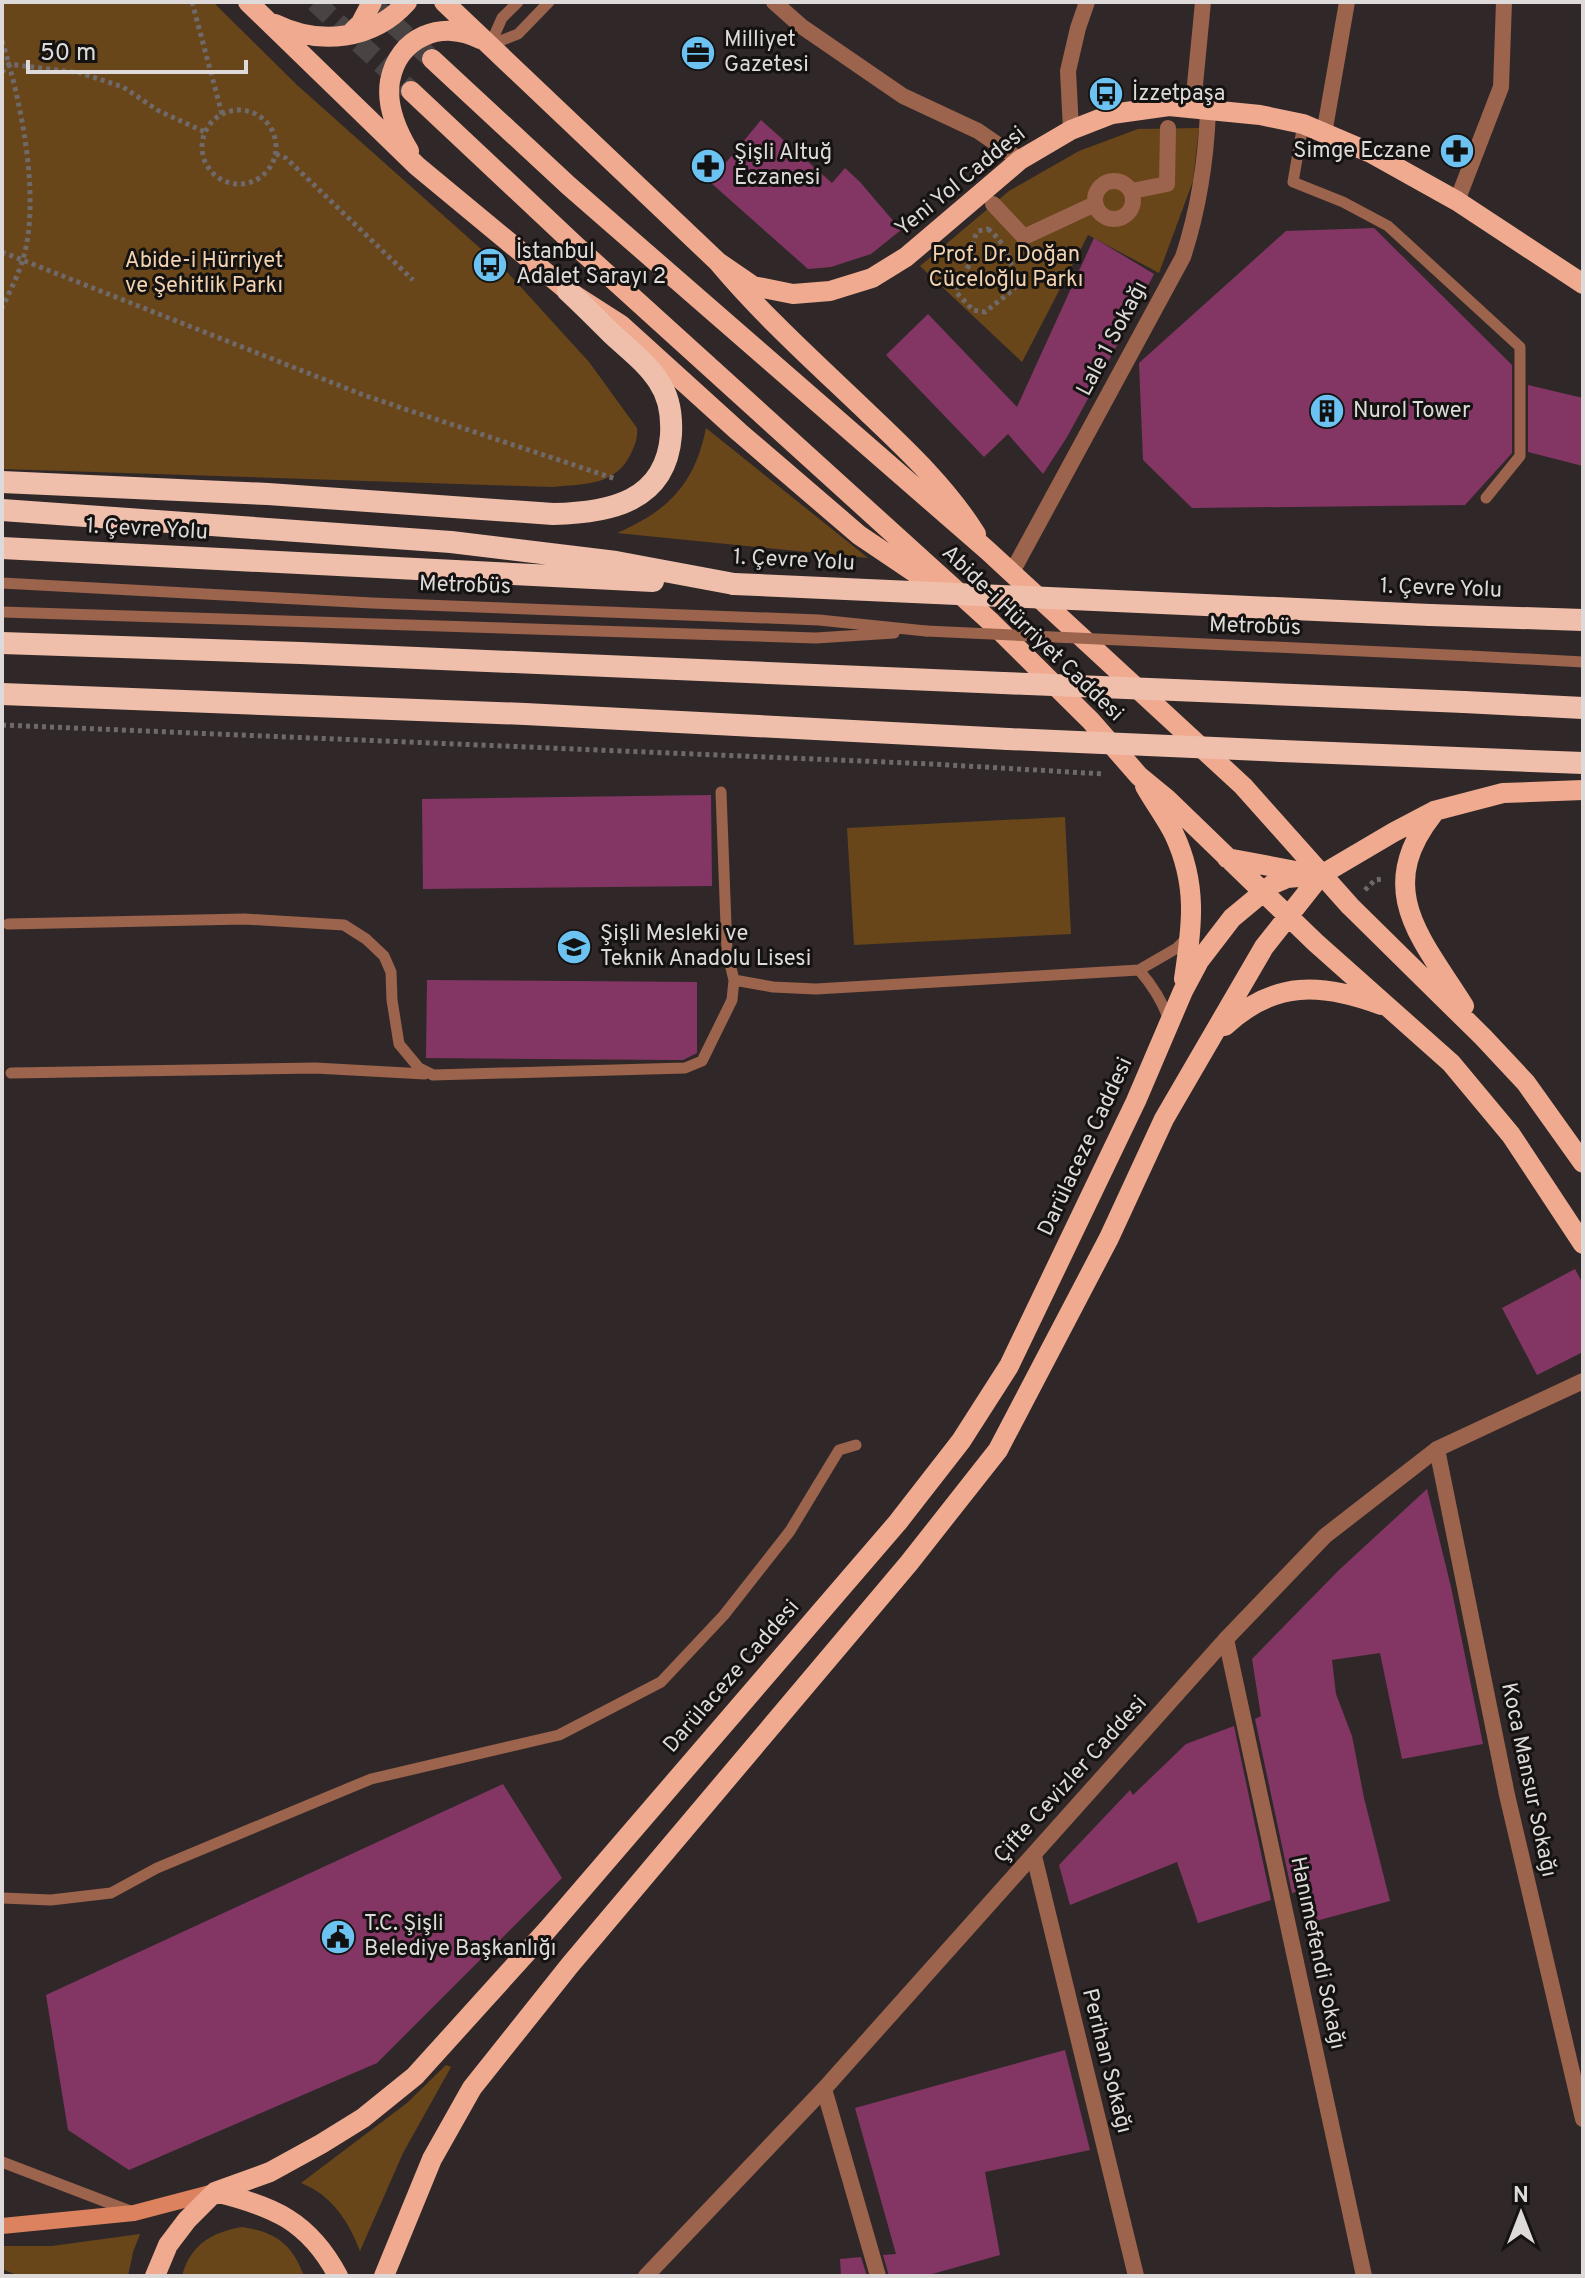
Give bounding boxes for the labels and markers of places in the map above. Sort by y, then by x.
place label: Milliyet Gazetesi [724,27,809,79]
office icon: Milliyet Gazetesi [679,34,717,72]
bus stop icon: İzzetpaşa [1087,75,1125,113]
place label: İzzetpaşa [1132,79,1225,108]
pharmacy icon: Simge Eczane [1438,132,1476,170]
place label: Simge Eczane [1293,138,1431,165]
place label: Şişli Altuğ Eczanesi [734,140,832,192]
pharmacy icon: Şişli Altuğ Eczanesi [689,147,727,185]
place label: İstanbul Adalet Sarayı 2 [516,237,666,291]
bus stop icon: İstanbul Adalet Sarayı 2 [471,246,509,284]
building icon: Nurol Tower [1308,392,1346,430]
place label: Nurol Tower [1353,398,1471,425]
place label: Şişli Mesleki ve Teknik Anadolu Lisesi [600,921,811,973]
school or university icon: Şişli Mesleki ve Teknik Anadolu Lisesi [555,928,593,966]
place label: T.C. Şişli Belediye Başkanlığı [364,1911,556,1963]
public building icon: T.C. Şişli Belediye Başkanlığı [319,1918,357,1956]

